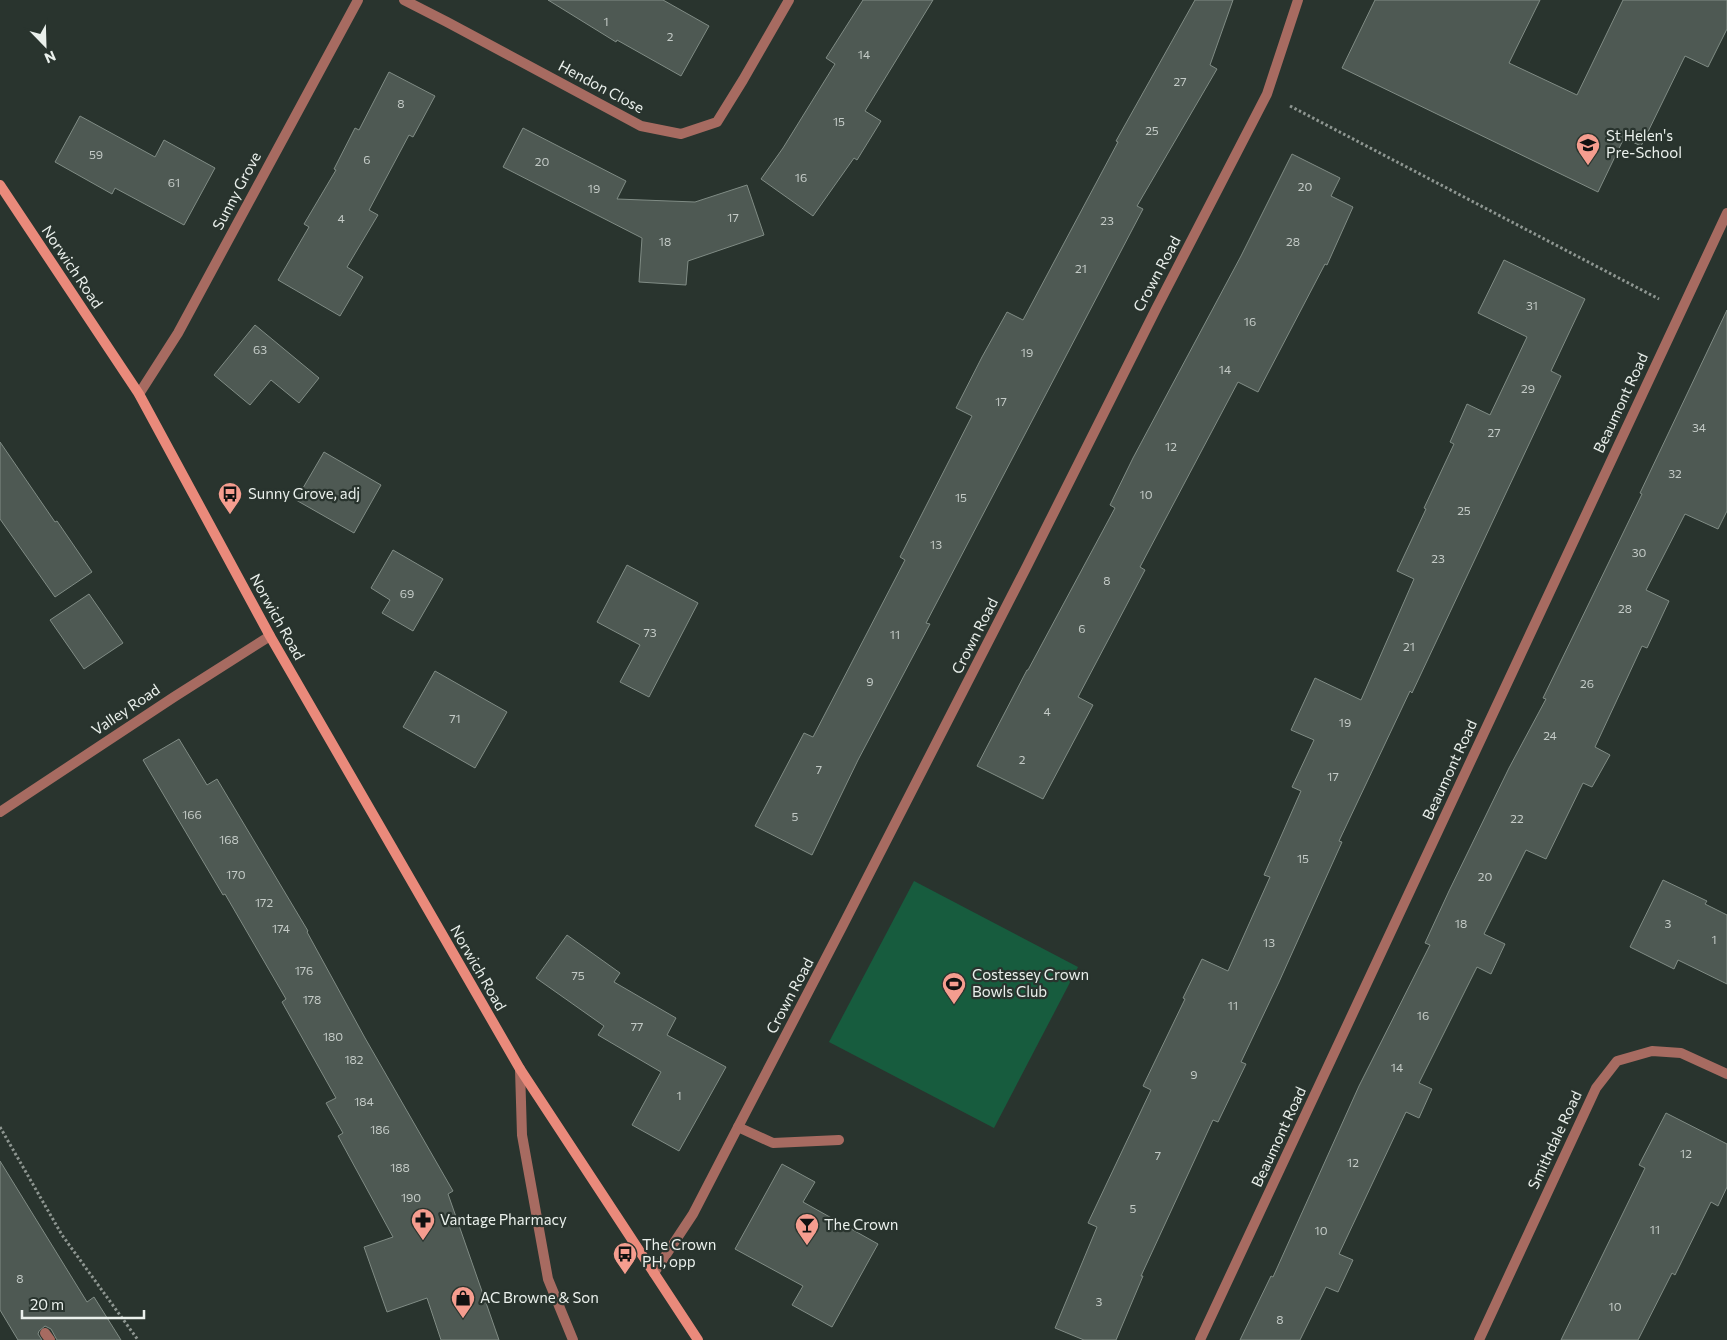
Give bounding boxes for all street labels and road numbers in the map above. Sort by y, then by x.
street label: Hendon Close [556,56,647,116]
street label: Sunny Grove [208,148,264,233]
street label: Norwich Road [39,222,107,311]
street label: Crown Road [1129,233,1184,314]
street label: Beaumont Road [1589,350,1651,456]
street label: Norwich Road [247,570,309,663]
street label: Crown Road [947,594,1001,677]
street label: Valley Road [88,680,163,739]
street label: Beaumont Road [1418,717,1480,823]
street label: Norwich Road [447,921,511,1014]
street label: Crown Road [762,955,817,1036]
street label: Beaumont Road [1247,1084,1309,1190]
street label: Smithdale Road [1523,1087,1585,1192]

